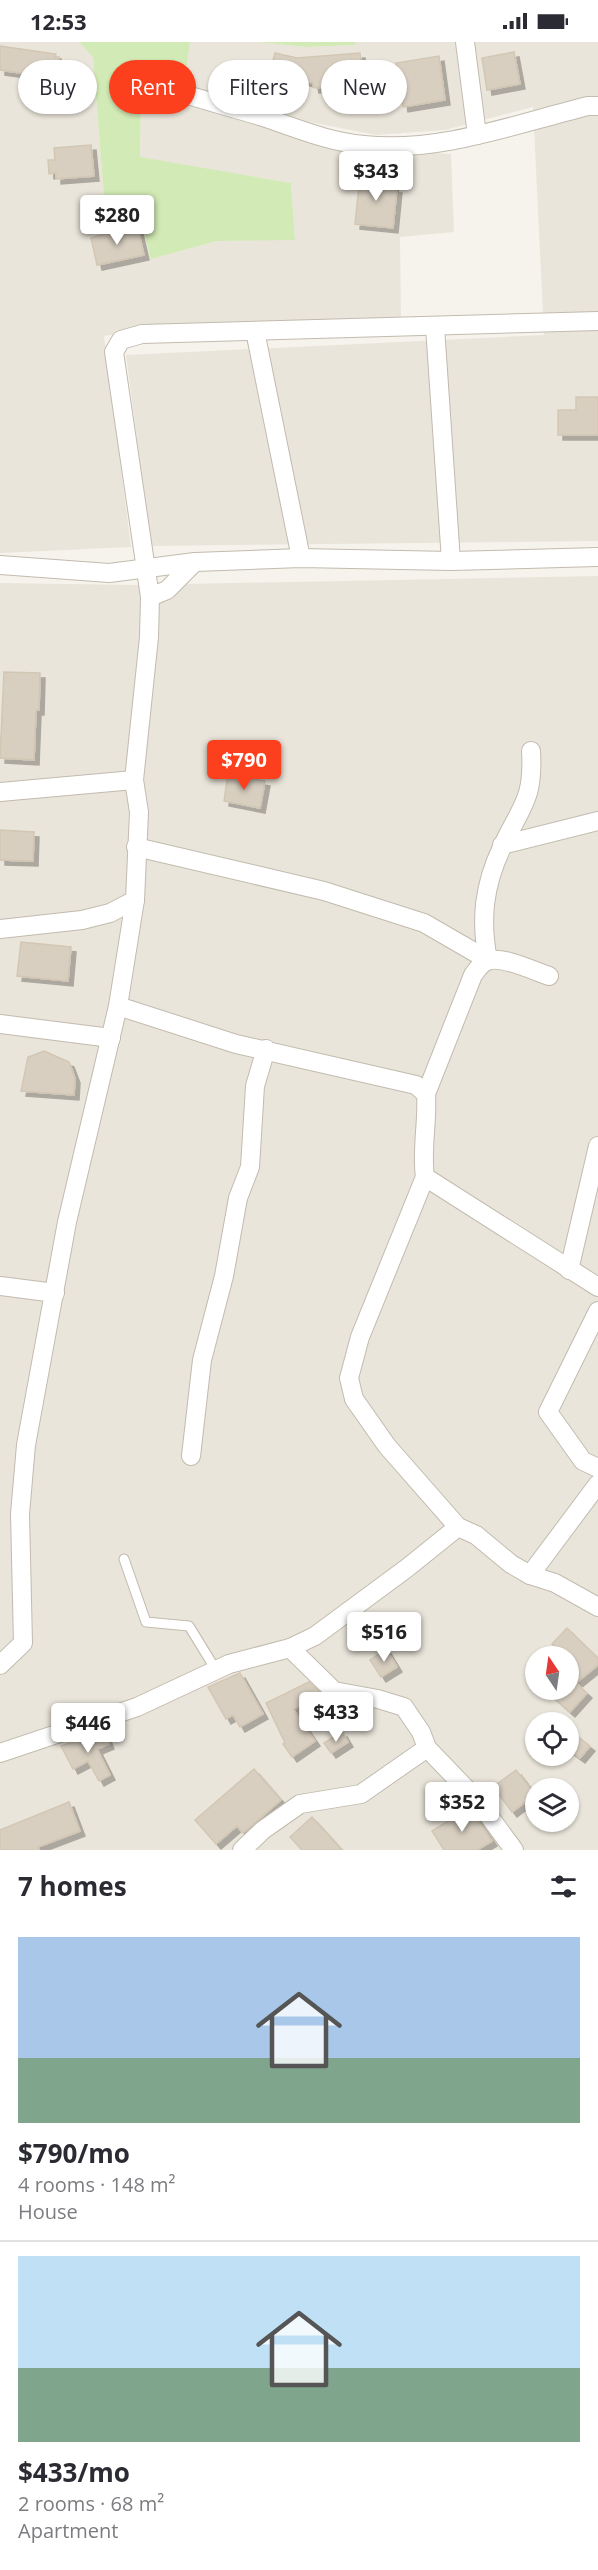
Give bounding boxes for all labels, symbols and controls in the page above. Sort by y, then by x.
text: 12:53 [30,6,87,36]
chip: Buy [18,60,97,114]
chip: Rent [109,60,196,114]
chip: Filters [208,60,309,114]
chip: New [321,60,407,114]
pin: $343 [340,151,412,202]
text: $343 [353,157,399,184]
pin: $280 [81,195,153,246]
text: $280 [94,201,140,228]
pin: $790 [208,740,280,791]
text: $790 [221,746,267,773]
pin: $516 [348,1612,420,1663]
text: $516 [361,1618,407,1645]
north arrow [525,1646,579,1700]
map controls [525,1646,579,1832]
pin: $433 [300,1692,372,1743]
text: $433 [313,1698,359,1725]
pin: $446 [52,1703,124,1754]
text: $446 [65,1709,111,1736]
button: locate [525,1712,579,1766]
button: layers [525,1778,579,1832]
pin: $352 [426,1782,498,1833]
text: $352 [439,1788,485,1815]
text: 7 homes [18,1868,127,1904]
icon: filters [547,1870,580,1903]
icon: home [245,1976,353,2084]
text: $790/mo [18,2135,130,2171]
text: 4 rooms · 148 m² [18,2171,176,2198]
text: House [18,2198,78,2225]
icon: home [245,2295,353,2403]
text: $433/mo [18,2454,130,2490]
text: 2 rooms · 68 m² [18,2490,164,2517]
text: Apartment [18,2517,118,2544]

